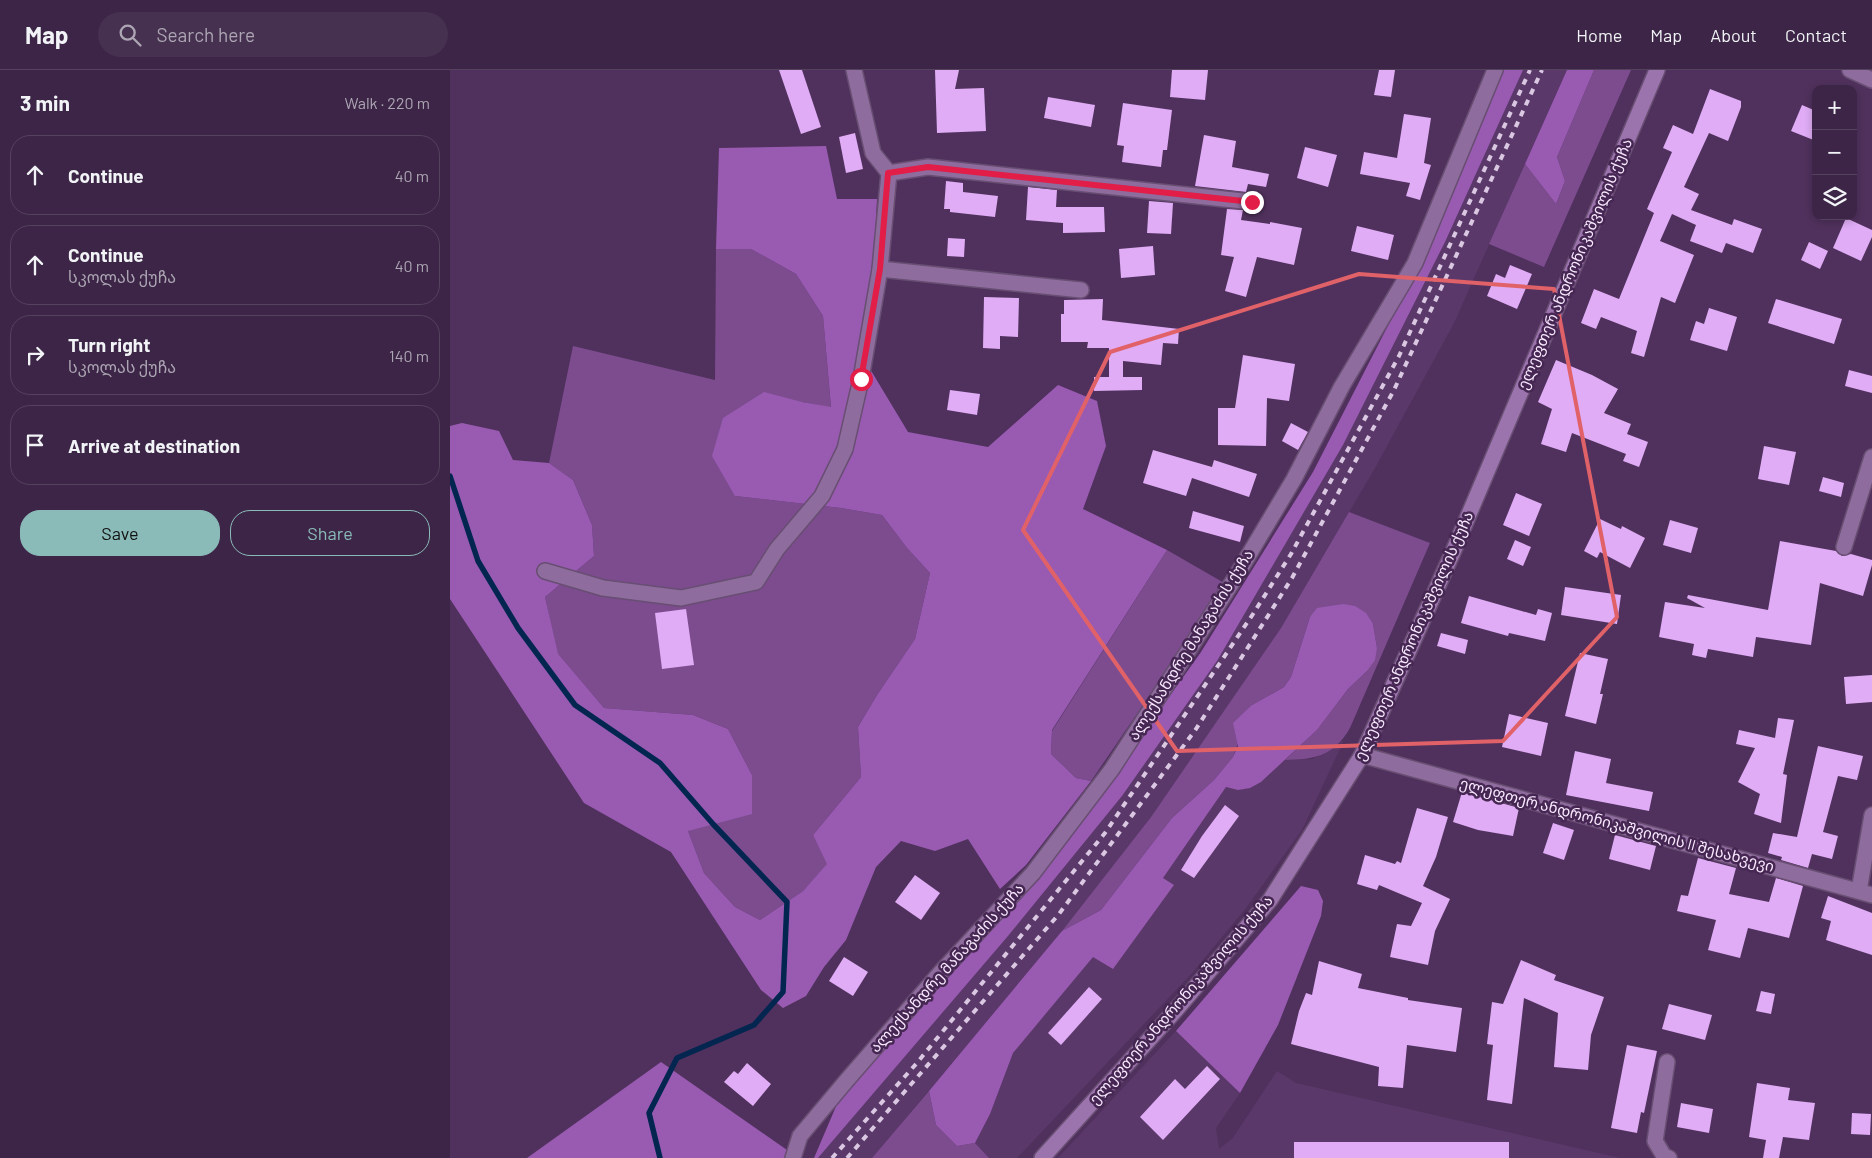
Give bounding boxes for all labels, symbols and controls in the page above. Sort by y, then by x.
search box [98,12,448,57]
text: Map [25,20,68,49]
icon: search [116,21,144,49]
text: Search here [156,23,255,46]
text: Home [1576,24,1622,46]
text: Map [1650,24,1682,46]
text: About [1710,24,1757,46]
text: Contact [1785,24,1847,46]
map controls [1812,85,1857,220]
button: + [1812,85,1857,130]
text: 3 min [20,90,70,115]
text: Walk · 220 m [344,93,430,112]
button: − [1812,130,1857,175]
street label: ელეფთერ ანდრონიკაშვილის ქუჩა [1513,136,1636,392]
icon: ahead [21,161,49,189]
text: Continue [68,164,144,187]
text: 40 m [395,166,429,185]
button: layers [1812,175,1857,220]
route end [1241,191,1264,214]
text: Continue [68,243,144,266]
icon: ahead [21,251,49,279]
text: 40 m [395,256,429,275]
text: სკოლას ქუჩა [68,267,176,286]
text: Turn right [68,333,150,356]
icon: right [21,341,49,369]
text: 140 m [389,346,429,365]
text: სკოლას ქუჩა [68,357,176,376]
route start [850,368,873,391]
icon: arrive [21,431,49,459]
text: Arrive at destination [68,434,240,457]
street label: ელეფთერ ანდრონიკაშვილის ქუჩა [1350,508,1477,763]
button: Save [20,510,220,556]
button: Share [230,510,430,556]
street label: ალექსანდრე მანაგაძის ქუჩა [1124,546,1257,744]
street label: ელეფთერ ანდრონიკაშვილის II შესახვევი [1458,773,1776,876]
street label: ალექსანდრე მანაგაძის ქუჩა [866,879,1028,1056]
street label: ელეფთერ ანდრონიკაშვილის ქუჩა [1085,891,1277,1108]

